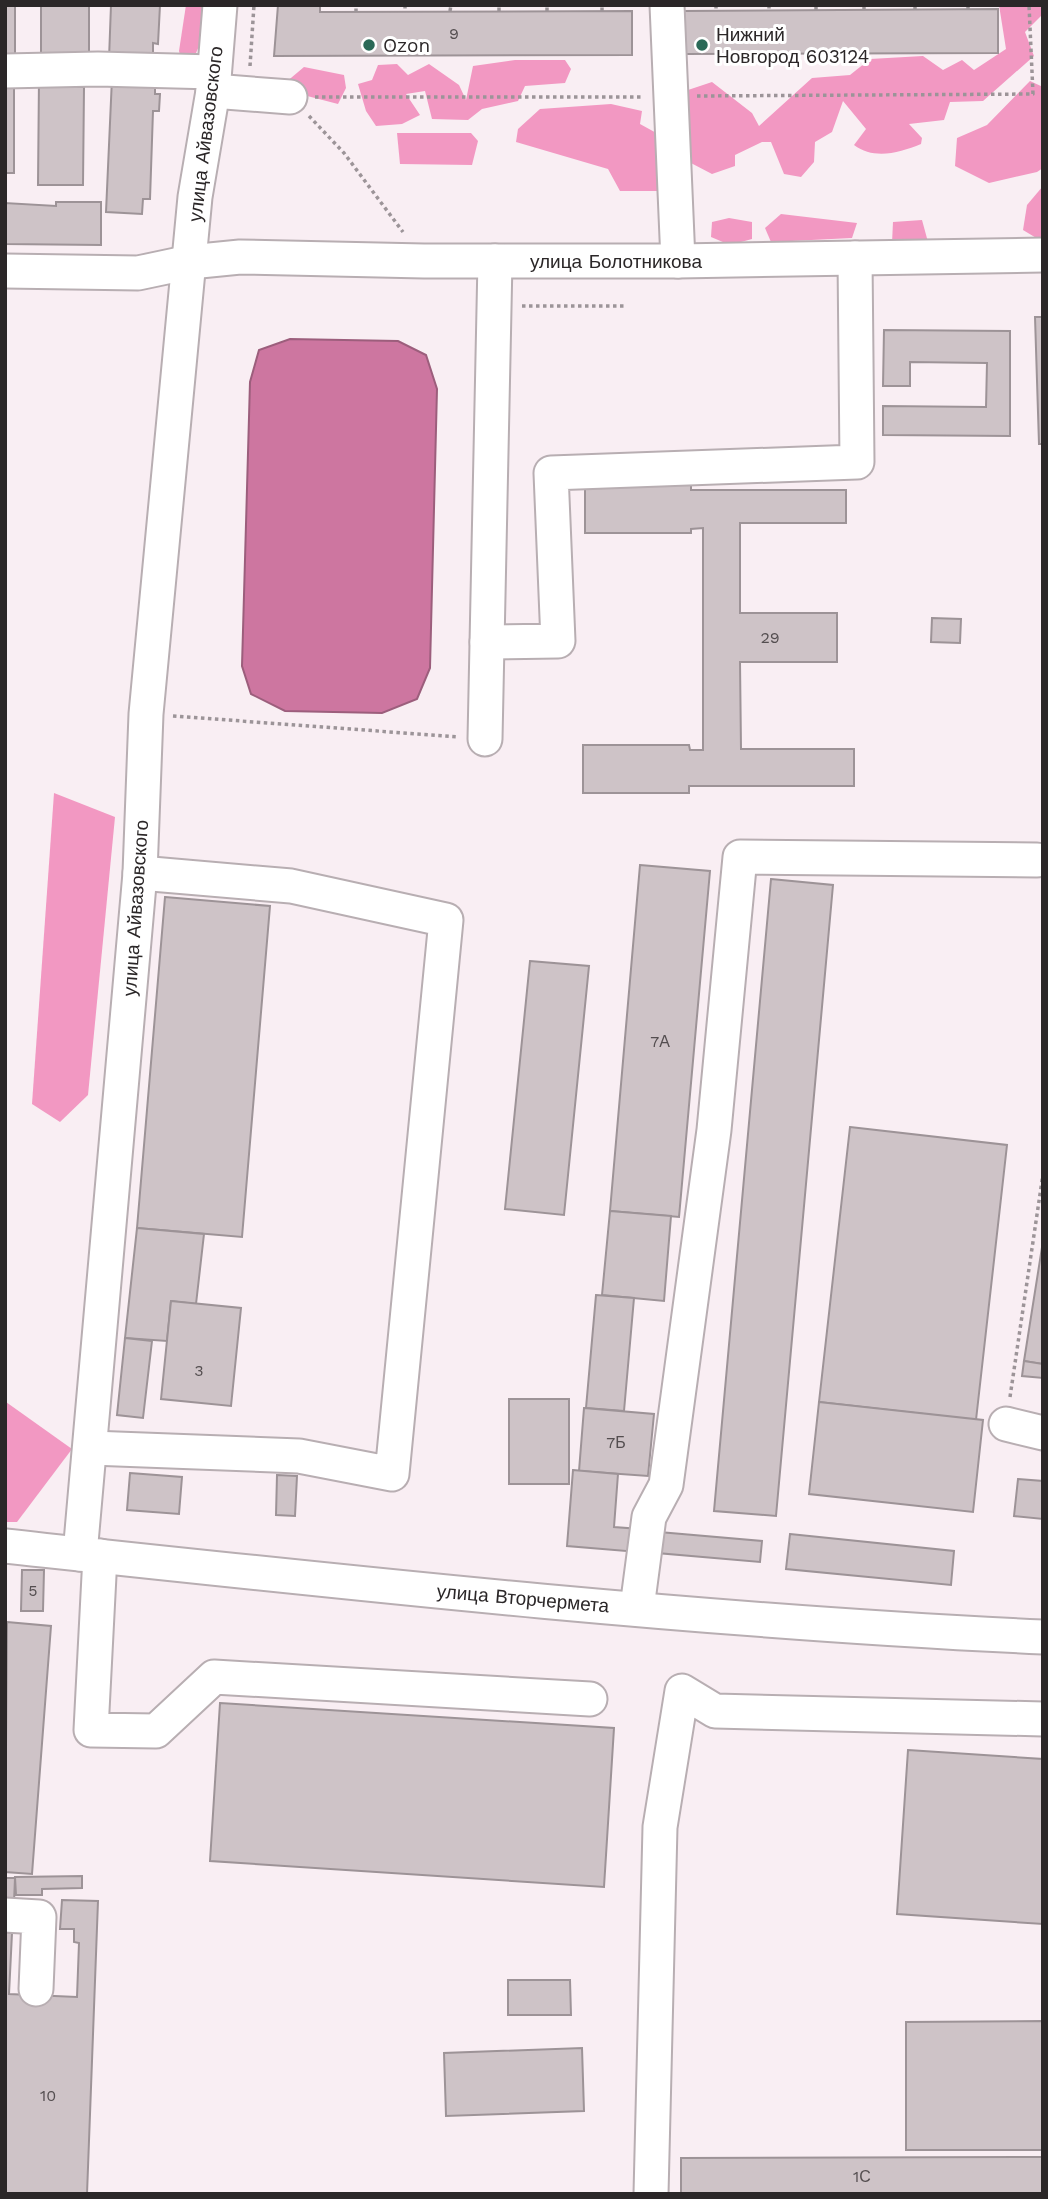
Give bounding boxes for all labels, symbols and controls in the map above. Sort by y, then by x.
place label: Нижний Новгород 603124 [716,23,869,68]
house number: 9 [449,24,459,43]
place label: Ozon [383,34,430,57]
marker: Ozon [361,37,377,53]
marker: Нижний Новгород 603124 [694,37,710,53]
street label: улица Айвазовского [183,45,228,223]
street label: улица Болотникова [530,250,702,273]
house number: 29 [760,628,780,647]
street label: улица Айвазовского [118,819,153,997]
house number: 7А [650,1032,670,1051]
house number: 3 [194,1361,204,1380]
house number: 7Б [606,1433,626,1452]
street label: улица Вторчермета [436,1580,611,1618]
house number: 5 [28,1581,38,1600]
house number: 10 [40,2086,56,2105]
house number: 1С [853,2167,871,2186]

